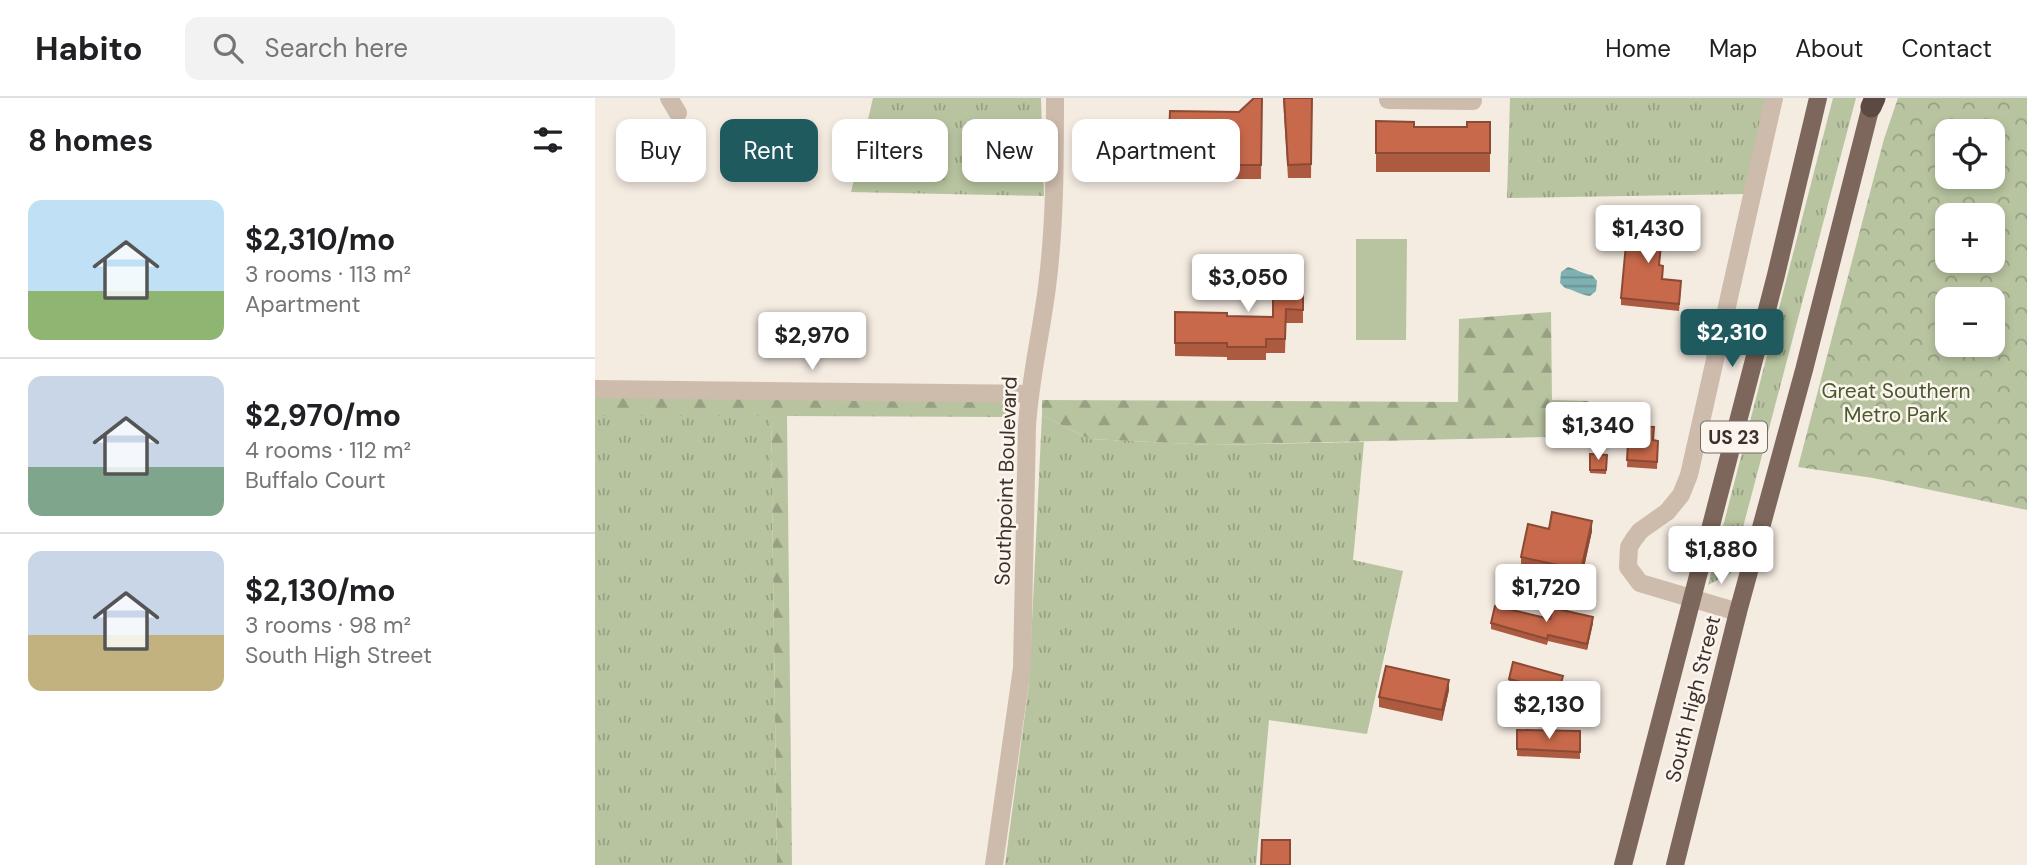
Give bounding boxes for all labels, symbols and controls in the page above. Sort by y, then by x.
search box [185,17,675,80]
text: Habito [35,27,143,70]
icon: search [209,29,247,67]
text: Search here [265,31,408,65]
text: Home [1605,33,1671,64]
text: Map [1709,33,1757,64]
text: About [1795,33,1864,64]
text: Contact [1902,33,1992,64]
chip: Buy [616,119,706,182]
chip: Rent [720,119,818,182]
chip: Filters [832,119,948,182]
chip: New [962,119,1058,182]
chip: Apartment [1072,119,1240,182]
map controls [1935,119,2005,357]
button: locate [1935,119,2005,189]
text: 8 homes [28,121,153,160]
icon: filters [529,121,567,159]
button: + [1935,203,2005,273]
pin: $1,430 [1591,206,1705,265]
text: $1,430 [1612,213,1684,243]
text: $2,310/mo [245,220,395,259]
icon: home [84,228,168,312]
pin: $3,050 [1191,254,1305,314]
text: 3 rooms · 113 m² [245,259,411,289]
text: $3,050 [1208,262,1288,292]
button: − [1935,287,2005,357]
text: Apartment [245,289,360,319]
pin: $2,310 [1675,310,1789,369]
pin: $2,970 [755,313,869,372]
text: $2,310 [1696,317,1768,347]
text: $2,970 [774,320,850,350]
street label: Southpoint Boulevard [988,376,1024,586]
park label: Great Southern Metro Park [1822,377,1970,429]
text: $2,970/mo [245,396,401,435]
pin: $1,340 [1541,402,1655,462]
icon: home [84,404,168,488]
text: $1,340 [1562,410,1634,440]
road number: US 23 [1701,422,1767,452]
text: 4 rooms · 112 m² [245,435,411,465]
text: Buffalo Court [245,465,385,495]
pin: $1,880 [1664,526,1778,586]
text: $1,880 [1684,534,1758,564]
pin: $1,720 [1489,564,1603,624]
text: $2,130/mo [245,571,396,610]
text: $1,720 [1511,572,1581,602]
icon: home [84,579,168,663]
text: 3 rooms · 98 m² [245,610,411,640]
street label: South High Street [1659,613,1727,785]
text: South High Street [245,640,432,670]
pin: $2,130 [1492,682,1606,741]
text: $2,130 [1513,689,1585,719]

